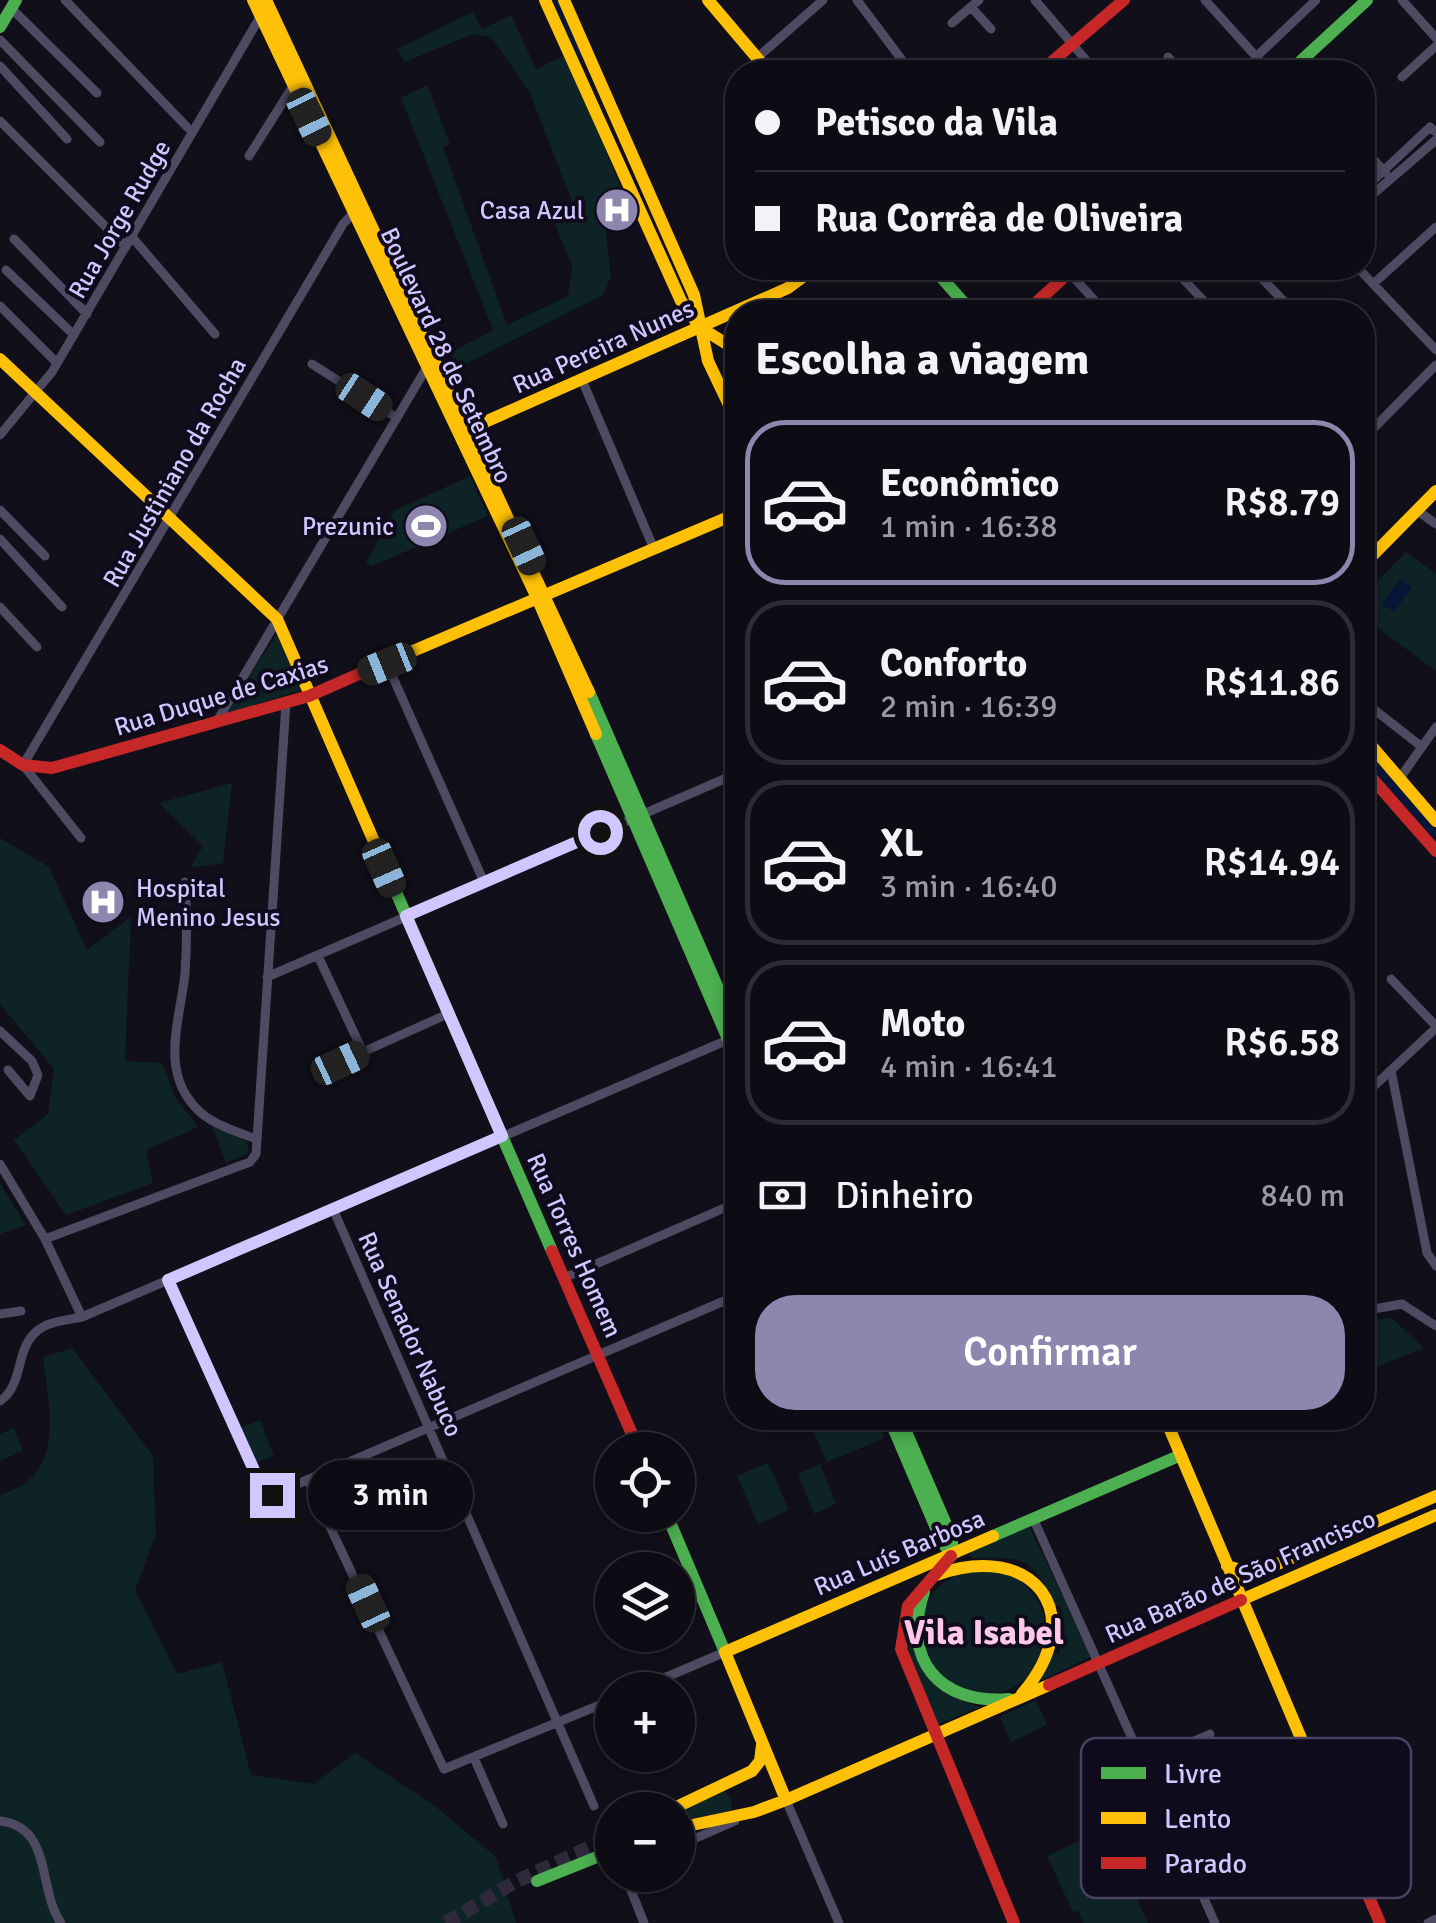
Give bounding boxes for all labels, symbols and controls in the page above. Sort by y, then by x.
car [282,83,336,151]
text: Petisco da Vila [815,99,1058,146]
street label: Rua Jorge Rudge [62,134,177,304]
hospital icon: Casa Azul [594,187,640,233]
place label: Casa Azul [480,195,584,226]
text: Rua Corrêa de Oliveira [815,195,1183,242]
street label: Boulevard 28 de Setembro [374,222,520,488]
street label: Rua Pereira Nunes [508,293,699,400]
text: Escolha a viagem [755,332,1089,387]
street label: Rua Justiniano da Rocha [96,352,253,593]
car [331,368,397,426]
icon: car [760,458,850,548]
text: Econômico [880,460,1059,507]
text: R$8.79 [1224,479,1340,526]
sports icon: Prezunic [403,503,449,549]
text: 1 min · 16:38 [880,507,1058,546]
place label: Prezunic [302,511,394,542]
car [498,512,550,580]
icon: car [760,638,850,728]
car [354,639,420,689]
text: Conforto [880,640,1027,687]
street label: Rua Duque de Caxias [111,648,332,743]
text: R$11.86 [1204,659,1340,706]
text: 2 min · 16:39 [880,687,1058,726]
route start [578,810,623,855]
icon: car [760,818,850,908]
text: XL [880,820,923,867]
car [358,834,410,902]
text: R$14.94 [1204,839,1340,886]
text: 3 min · 16:40 [880,867,1058,906]
place label: Hospital Menino Jesus [136,873,281,933]
hospital icon: Hospital Menino Jesus [80,879,126,925]
icon: car [760,998,850,1088]
text: Moto [880,1000,965,1047]
text: R$6.58 [1224,1019,1340,1066]
car [306,1037,374,1089]
text: 4 min · 16:41 [880,1047,1058,1086]
street label: Rua Torres Homem [520,1148,629,1342]
icon: cash [755,1168,810,1223]
text: Dinheiro [835,1172,974,1219]
text: 840 m [1261,1176,1345,1215]
street label: Rua Senador Nabuco [351,1227,470,1441]
button: Confirmar [755,1295,1345,1410]
map controls [595,1432,695,1892]
button: locate [595,1432,695,1532]
callout: 3 min [307,1460,472,1530]
route end [250,1473,295,1518]
text: 3 min [352,1475,429,1514]
street label: Rua Luís Barbosa [809,1503,989,1602]
street label: Rua Barão de São Francisco [1100,1503,1380,1650]
button: layers [595,1552,695,1652]
car [342,1569,394,1637]
district label: Vila Isabel [904,1611,1064,1654]
button: + [595,1672,695,1772]
legend [1081,1738,1411,1898]
text: Livre [1164,1757,1222,1791]
button: − [595,1792,695,1892]
text: Lento [1164,1802,1231,1836]
text: Parado [1164,1847,1247,1881]

